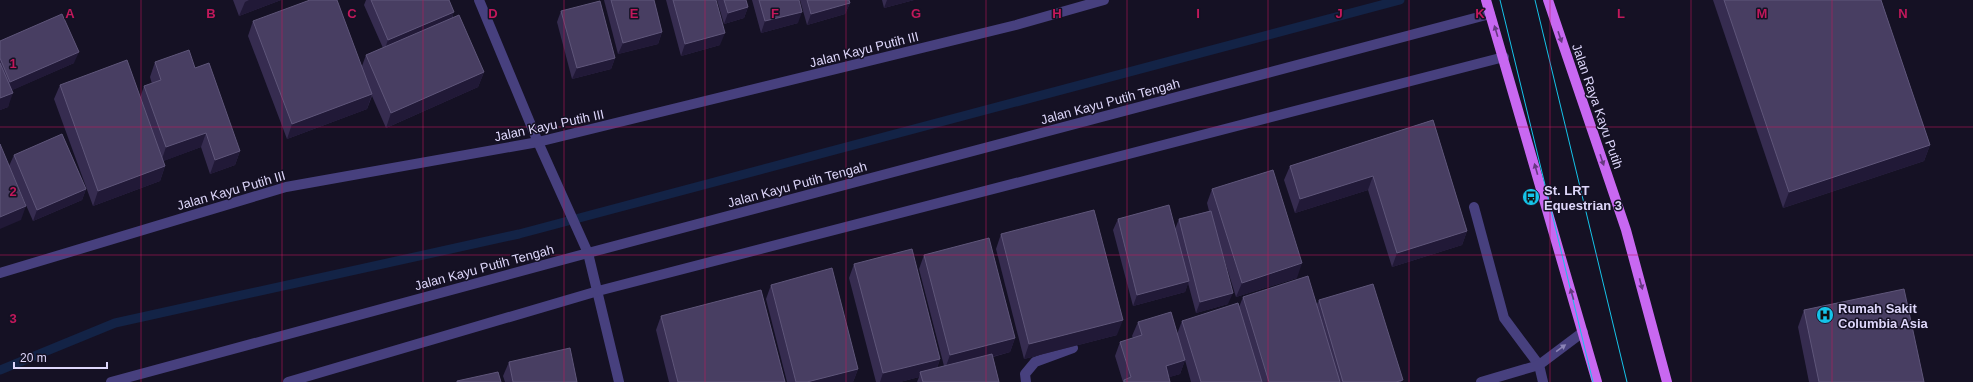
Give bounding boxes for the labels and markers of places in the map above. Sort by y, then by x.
place label: St. LRT Equestrian 3 [1544,183,1622,213]
bus stop icon: St. LRT Equestrian 3 [1521,187,1541,207]
place label: Rumah Sakit Columbia Asia [1838,301,1929,331]
hospital icon: Rumah Sakit Columbia Asia [1815,305,1835,325]

